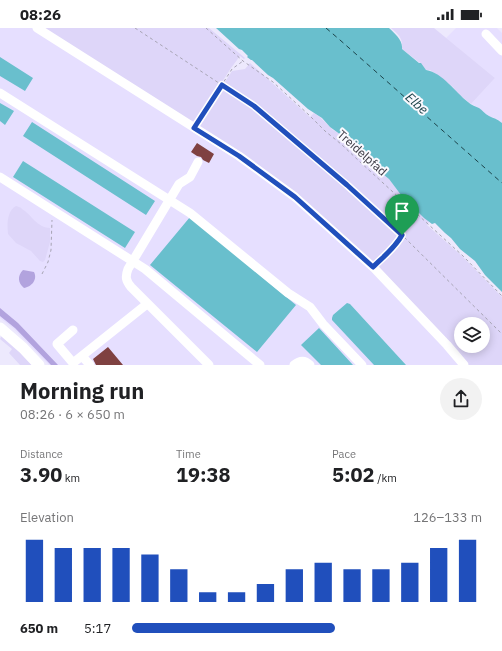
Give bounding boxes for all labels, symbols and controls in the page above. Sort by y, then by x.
text: 08:26 [20,5,61,24]
water label: Elbe [402,89,432,118]
street label: Treidelpfad [335,127,390,179]
pin [385,194,419,235]
icon: arrive [391,200,413,222]
map controls [454,317,490,353]
button: layers [454,317,490,353]
text: Morning run [20,376,144,405]
button: share [440,378,482,420]
text: 08:26 · 6 × 650 m [20,406,125,423]
text: Distance [20,447,63,461]
text: Time [176,447,201,461]
text: Pace [332,447,356,461]
text: 3.90 [20,461,62,488]
text: 19:38 [176,461,231,488]
text: 5:02 [332,461,375,488]
text: km [62,471,80,485]
text: /km [375,471,397,485]
text: Elevation [20,509,74,526]
text: 126–133 m [413,509,482,526]
text: 650 m [20,620,58,637]
text: 5:17 [84,620,111,637]

